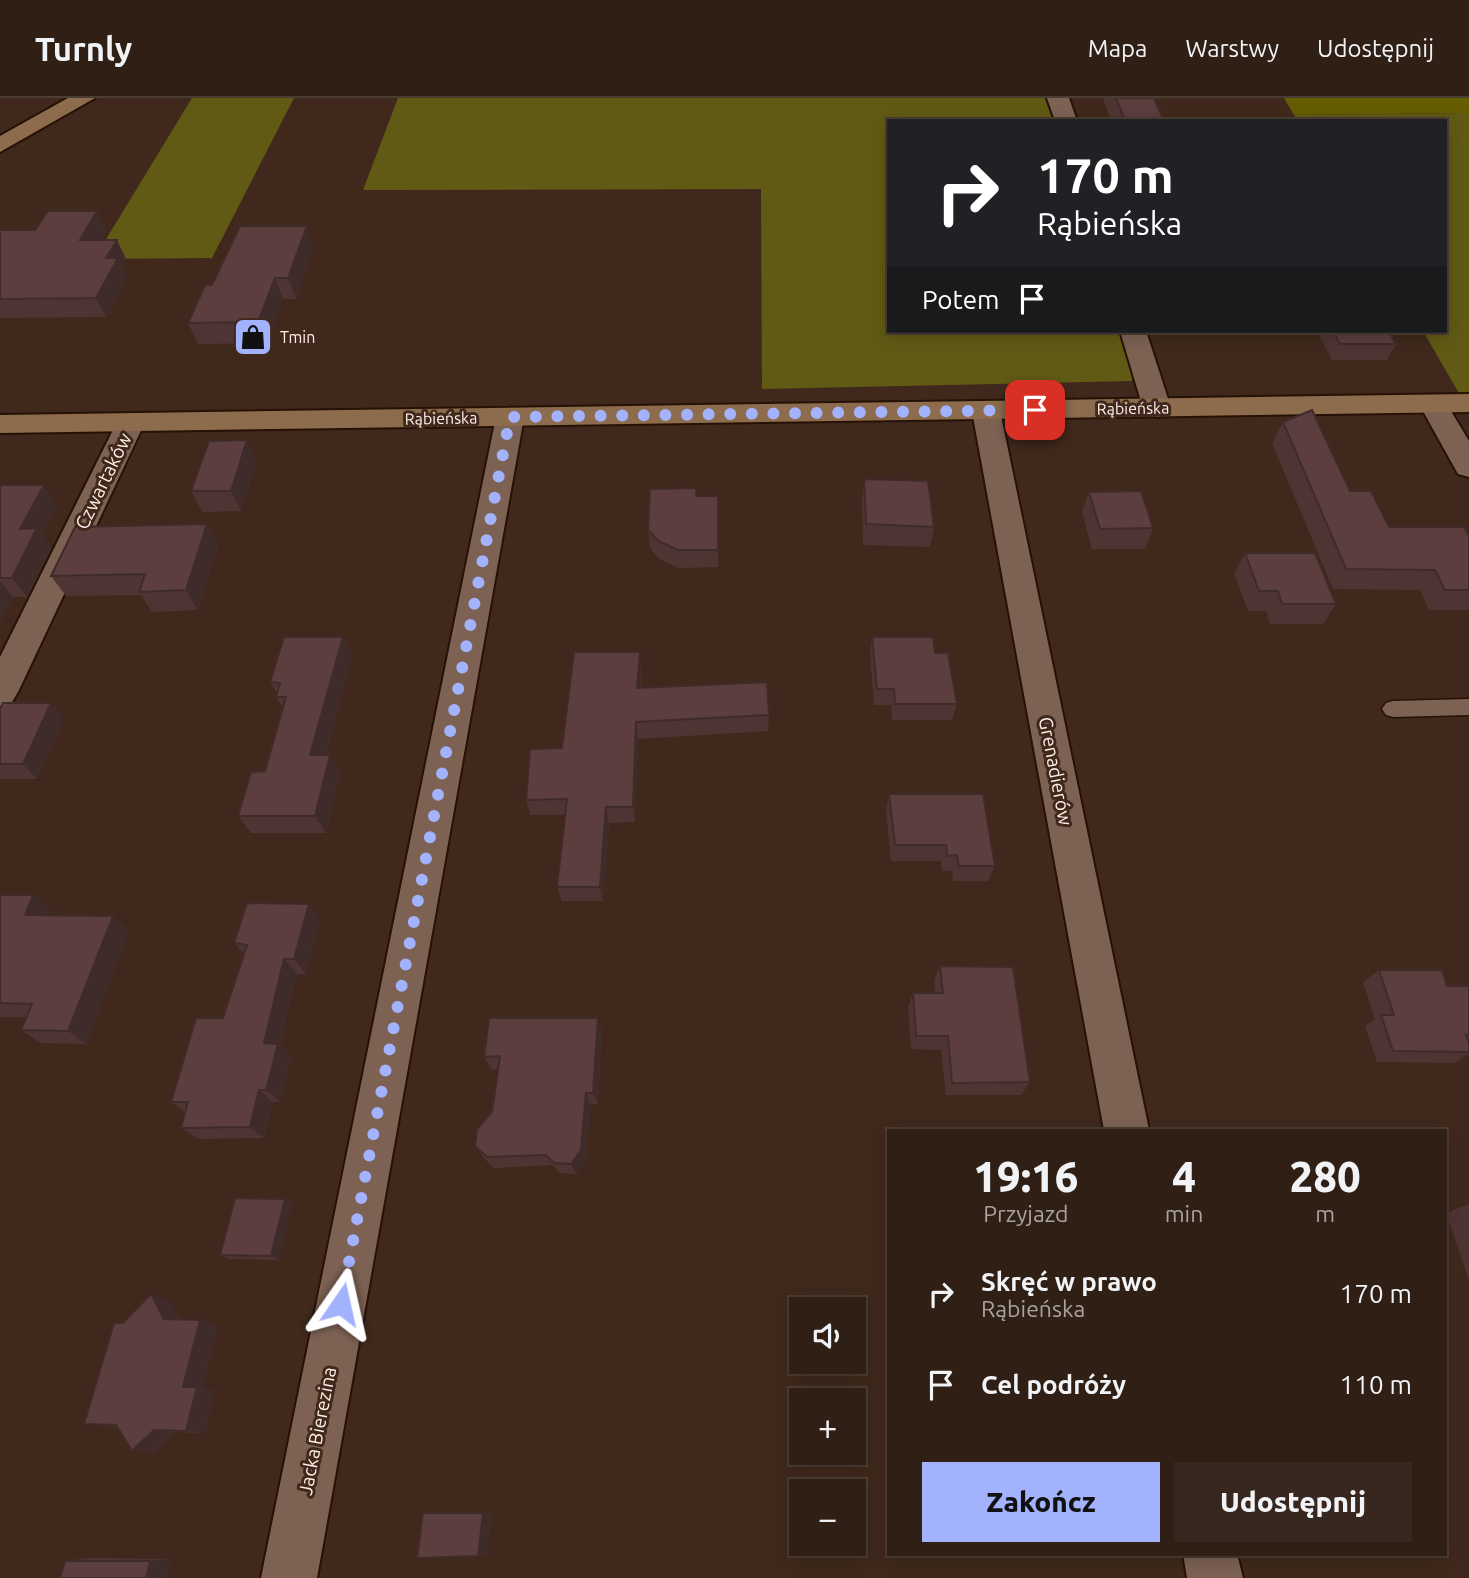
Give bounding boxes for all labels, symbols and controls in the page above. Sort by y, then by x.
text: Turnly [35,30,132,67]
text: Mapa [1088,35,1147,62]
text: Warstwy [1185,35,1279,62]
text: Udostępnij [1317,35,1434,62]
icon: right [922,147,1013,238]
text: 170 m [1037,147,1174,202]
text: Rąbieńska [1037,205,1182,241]
icon: arrive [1013,280,1051,318]
text: Potem [922,285,999,314]
shop icon: Tmin [232,316,274,358]
place label: Tmin [280,328,315,346]
pin [1005,380,1065,440]
icon: arrive [1016,391,1054,429]
street label: Rąbieńska [1097,398,1169,418]
street label: Rąbieńska [405,408,477,428]
street label: Czwartaków [70,429,136,533]
street label: Grenadierów [1035,715,1077,827]
text: 19:16 [973,1153,1078,1200]
text: 4 [1172,1153,1196,1200]
text: 280 [1290,1153,1361,1200]
text: Przyjazd [983,1201,1069,1226]
text: min [1165,1201,1203,1226]
text: m [1315,1201,1335,1226]
position arrow [304,1267,378,1341]
text: Skręć w prawo [981,1267,1157,1296]
icon: right [922,1275,960,1313]
text: 170 m [1340,1279,1412,1308]
text: Rąbieńska [981,1296,1085,1321]
map controls [789,1297,866,1556]
button: sound [789,1297,866,1374]
street label: Jacka Bierezina [294,1365,340,1497]
icon: arrive [922,1366,960,1404]
text: Cel podróży [981,1370,1126,1399]
text: 110 m [1340,1370,1412,1399]
button: + [789,1388,866,1465]
button: Zakończ [922,1462,1160,1542]
button: Udostępnij [1174,1462,1412,1542]
button: − [789,1479,866,1556]

